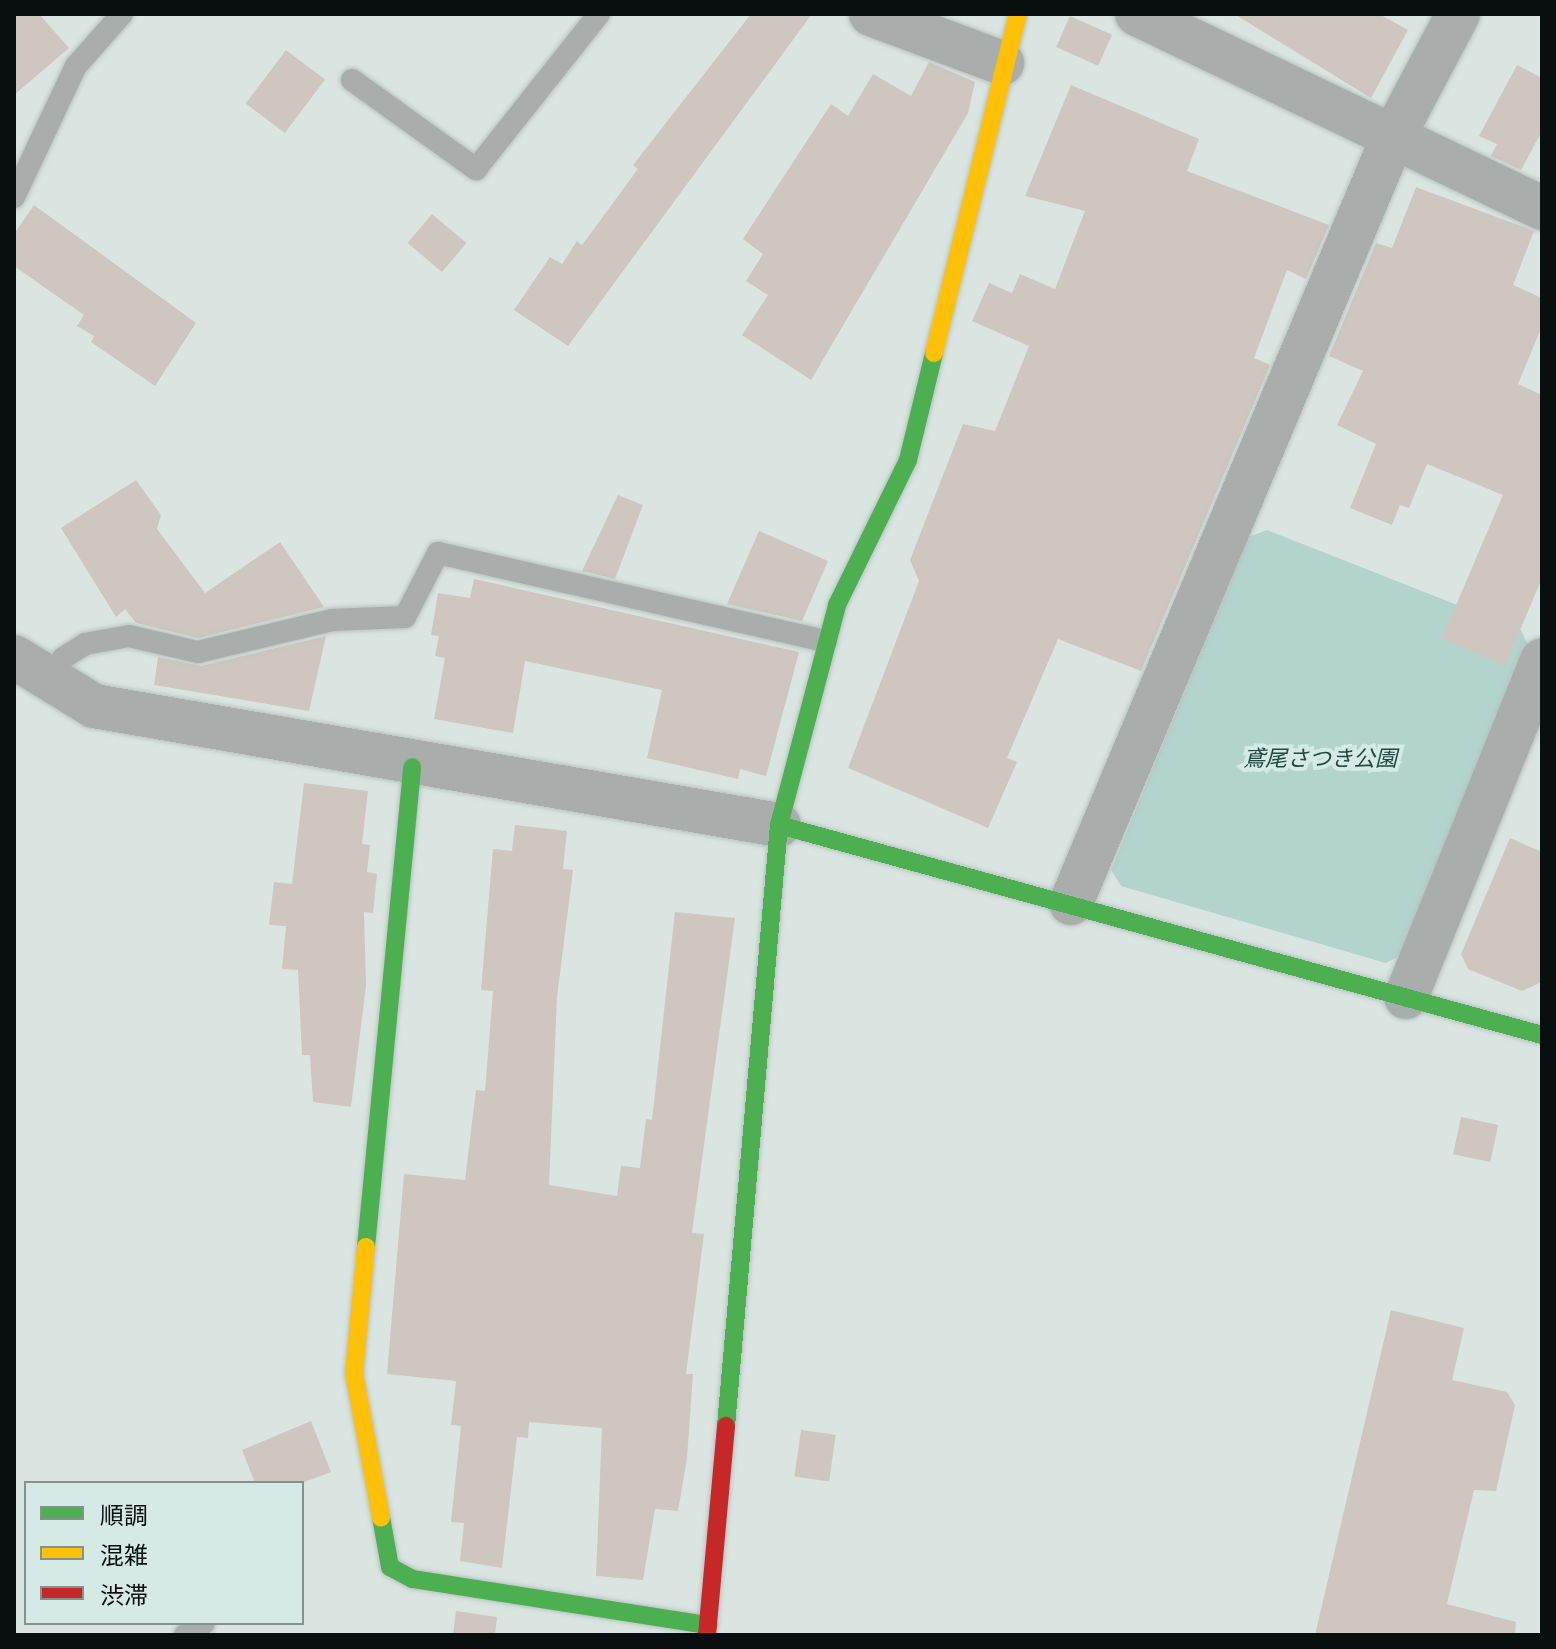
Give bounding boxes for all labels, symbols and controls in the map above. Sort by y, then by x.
park label: 鳶尾さつき公園 [1243,745,1397,771]
legend [24,1481,304,1625]
text: 順調 [100,1498,148,1530]
text: 混雑 [100,1538,148,1570]
text: 渋滞 [100,1578,148,1610]

